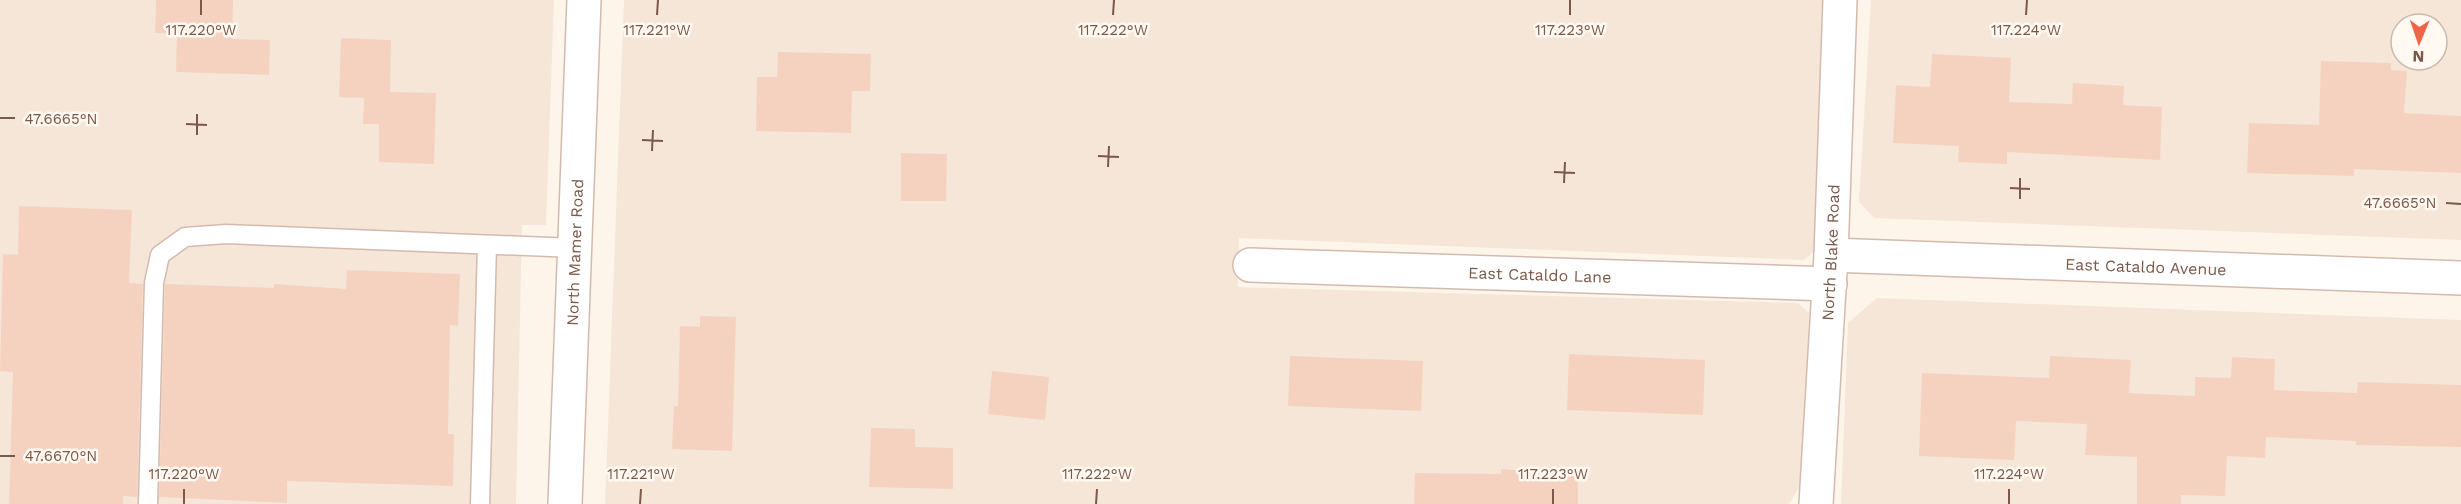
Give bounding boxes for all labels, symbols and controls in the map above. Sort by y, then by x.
north arrow [2389,12,2449,72]
text: 117.220°W [166,21,236,39]
text: 117.221°W [623,21,691,39]
text: 117.222°W [1078,21,1148,39]
text: 117.223°W [1535,21,1605,39]
text: 117.224°W [1991,21,2061,39]
text: N [2412,47,2425,66]
text: 47.6665°N [24,110,98,128]
street label: North Mamer Road [562,178,587,326]
street label: North Blake Road [1818,184,1843,321]
text: 47.6665°N [2363,194,2437,212]
street label: East Cataldo Avenue [2065,254,2227,279]
street label: East Cataldo Lane [1468,263,1612,286]
text: 47.6670°N [25,447,97,465]
text: 117.220°W [149,465,219,483]
text: 117.221°W [607,465,675,483]
text: 117.222°W [1062,465,1132,483]
text: 117.223°W [1518,465,1588,483]
text: 117.224°W [1974,465,2044,483]

